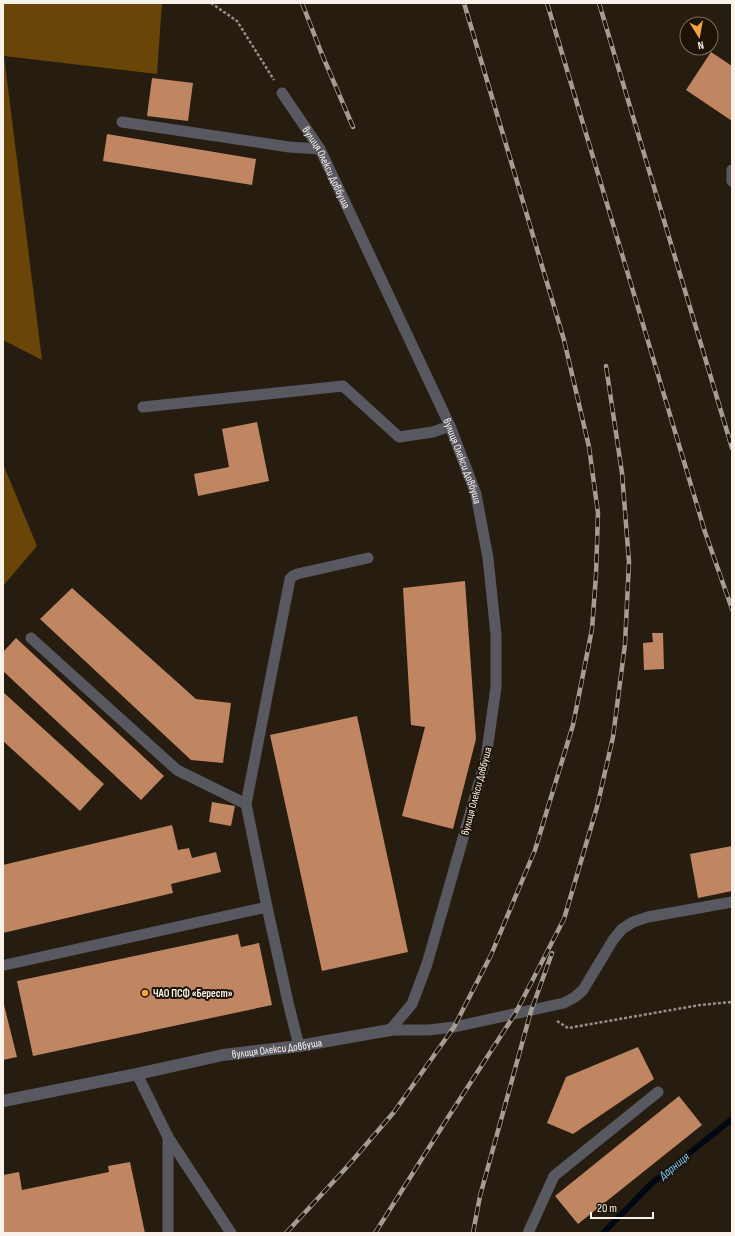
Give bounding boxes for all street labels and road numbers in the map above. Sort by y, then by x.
street label: вулиця Олекси Довбуша [300,124,353,211]
street label: вулиця Олекси Довбуша [440,416,484,505]
street label: вулиця Олекси Довбуша [458,746,495,837]
street label: вулиця Олекси Довбуша [231,1036,323,1061]

